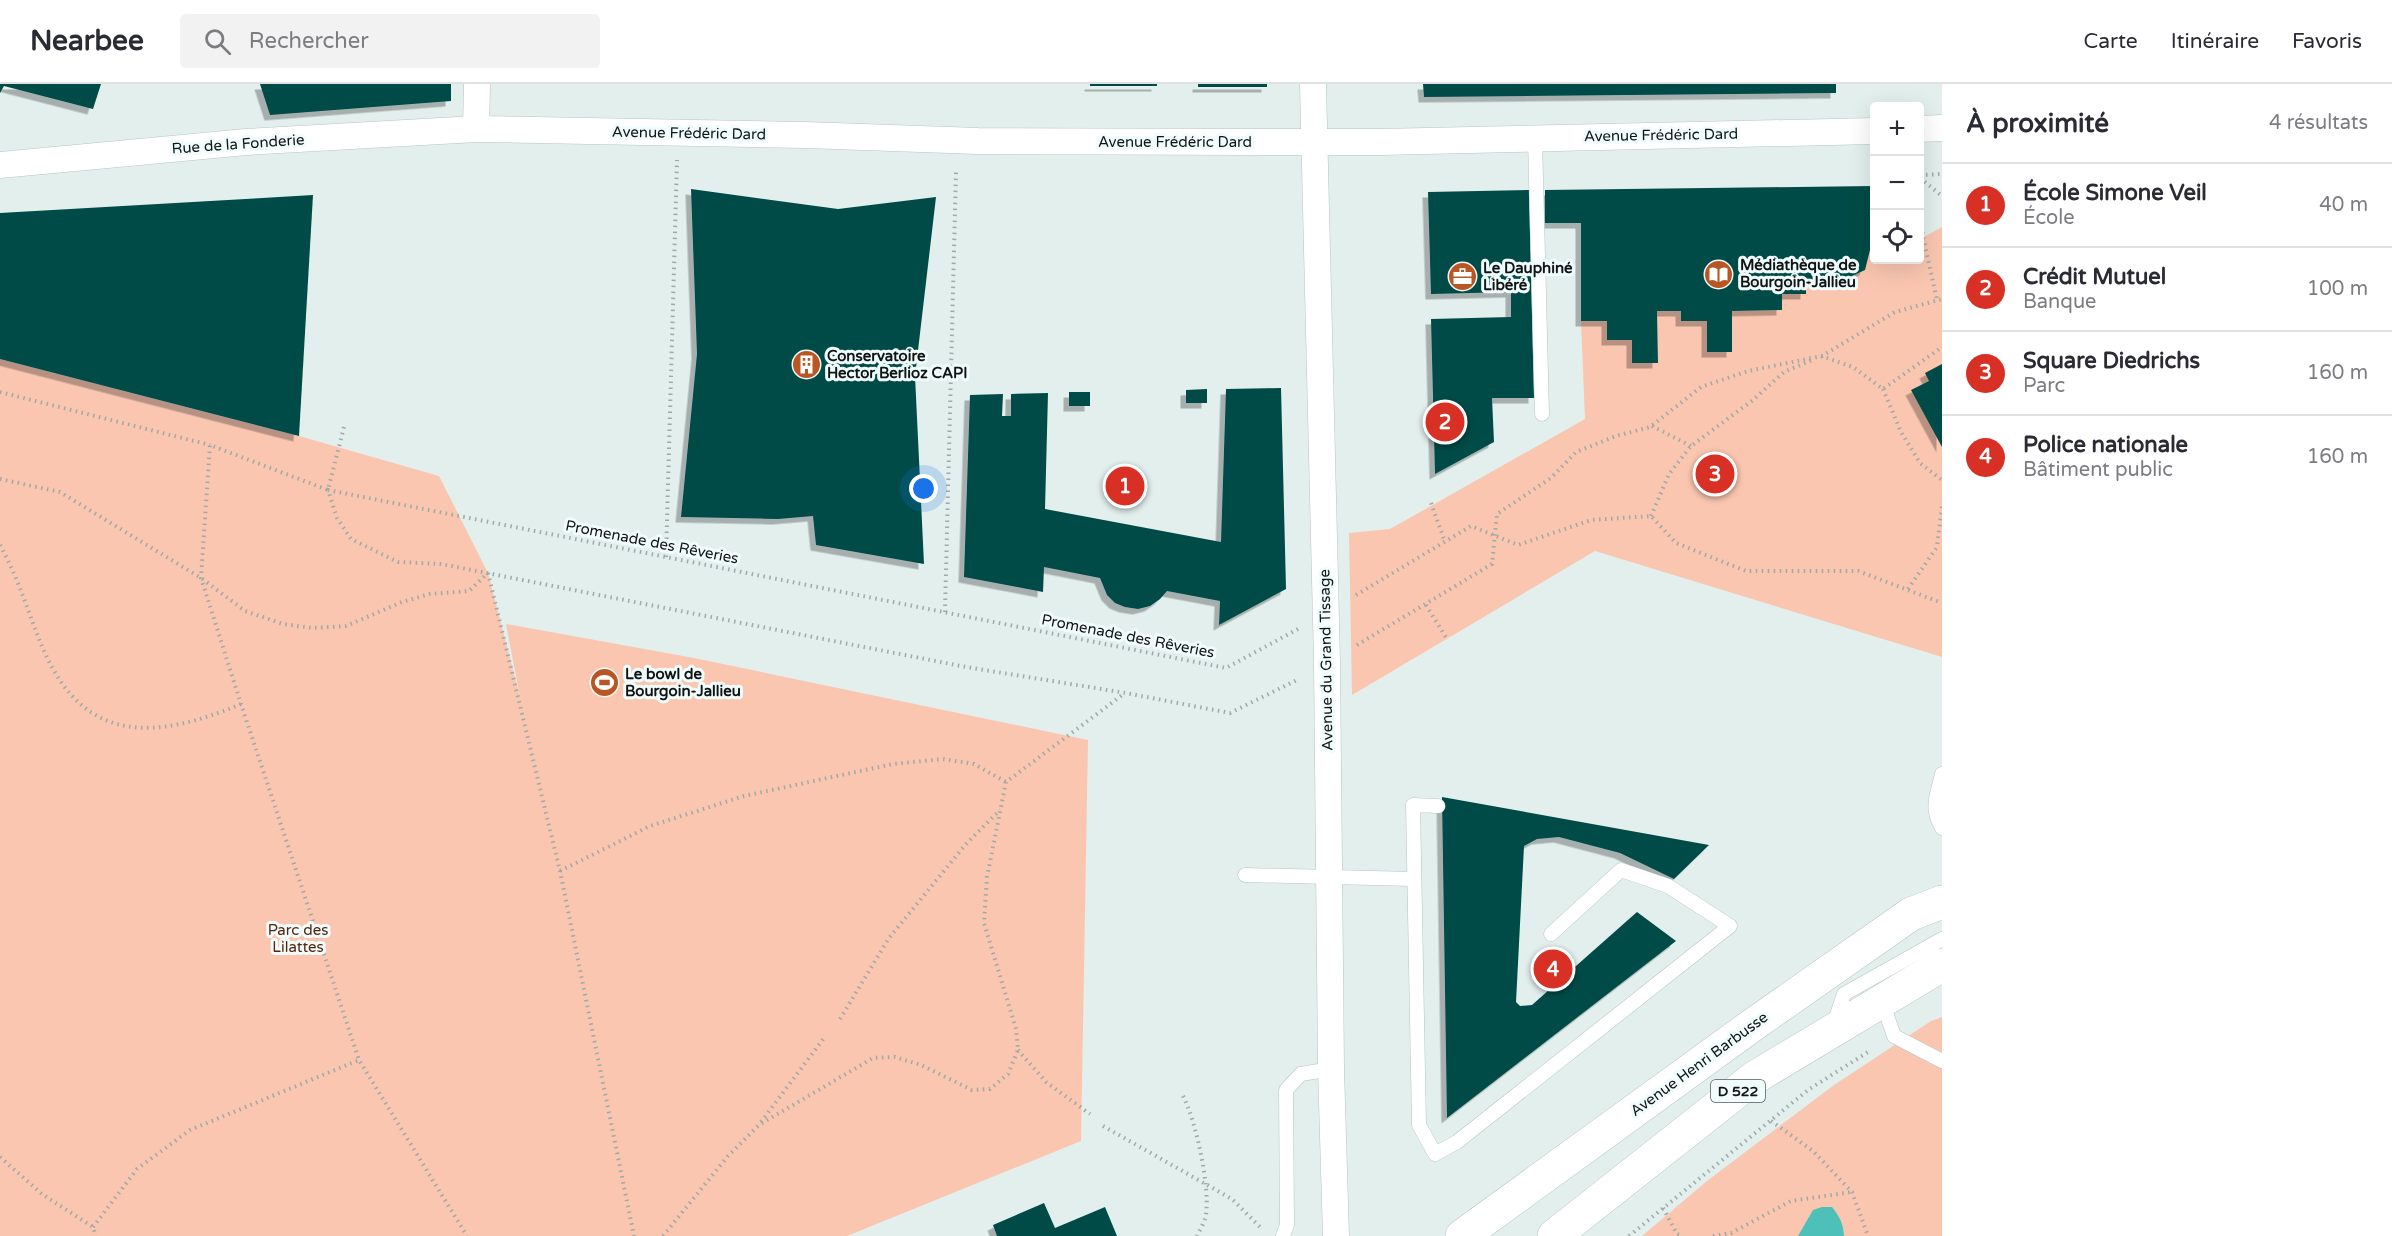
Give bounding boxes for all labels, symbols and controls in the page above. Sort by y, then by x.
search box [180,14,600,68]
text: Nearbee [30,24,144,58]
icon: search [201,25,234,58]
text: Rechercher [249,28,369,54]
text: Carte [2084,29,2138,54]
text: Itinéraire [2171,29,2259,54]
text: Favoris [2292,29,2362,54]
map controls [1870,102,1924,264]
button: + [1870,102,1924,156]
text: À proximité [1966,108,2109,139]
text: 4 résultats [2269,111,2368,135]
street label: Avenue Frédéric Dard [612,123,766,143]
street label: Avenue Frédéric Dard [1584,125,1738,145]
street label: Rue de la Fonderie [171,130,305,158]
street label: Avenue Frédéric Dard [1098,133,1252,151]
button: − [1870,156,1924,210]
text: École Simone Veil [2023,180,2207,206]
text: 1 [1979,193,1992,217]
text: 40 m [2319,193,2368,217]
text: École [2023,206,2075,230]
button: locate [1870,210,1924,264]
place label: Médiathèque de Bourgoin-Jallieu [1740,256,1857,292]
library icon: Médiathèque de Bourgoin-Jallieu [1703,258,1735,290]
place label: Le Dauphiné Libéré [1483,259,1573,294]
office icon: Le Dauphiné Libéré [1446,261,1478,293]
text: Crédit Mutuel [2023,264,2166,290]
text: 2 [1979,277,1992,301]
text: 100 m [2307,277,2368,301]
text: Banque [2023,290,2096,314]
place label: Conservatoire Hector Berlioz CAPI [827,347,967,382]
text: Square Diedrichs [2023,348,2200,374]
building icon: Conservatoire Hector Berlioz CAPI [790,349,822,381]
text: 3 [1979,361,1992,385]
text: 160 m [2307,361,2368,385]
text: Parc [2023,374,2065,398]
pin: 2 [1426,400,1464,444]
text: Police nationale [2023,432,2188,458]
text: 4 [1979,445,1992,469]
text: 160 m [2307,445,2368,469]
pin: 3 [1696,452,1734,496]
text: Bâtiment public [2023,458,2173,482]
pin: 1 [1106,464,1144,508]
your location [909,474,938,503]
street label: Promenade des Rêveries [564,516,740,568]
street label: Avenue du Grand Tissage [1315,569,1337,751]
street label: Promenade des Rêveries [1040,610,1216,662]
place label: Le bowl de Bourgoin-Jallieu [625,665,741,701]
sports icon: Le bowl de Bourgoin-Jallieu [588,667,620,699]
park label: Parc des Lilattes [268,921,328,956]
pin: 4 [1534,946,1572,992]
street label: Avenue Henri Barbusse [1627,1008,1771,1120]
road number: D 522 [1711,1080,1765,1102]

